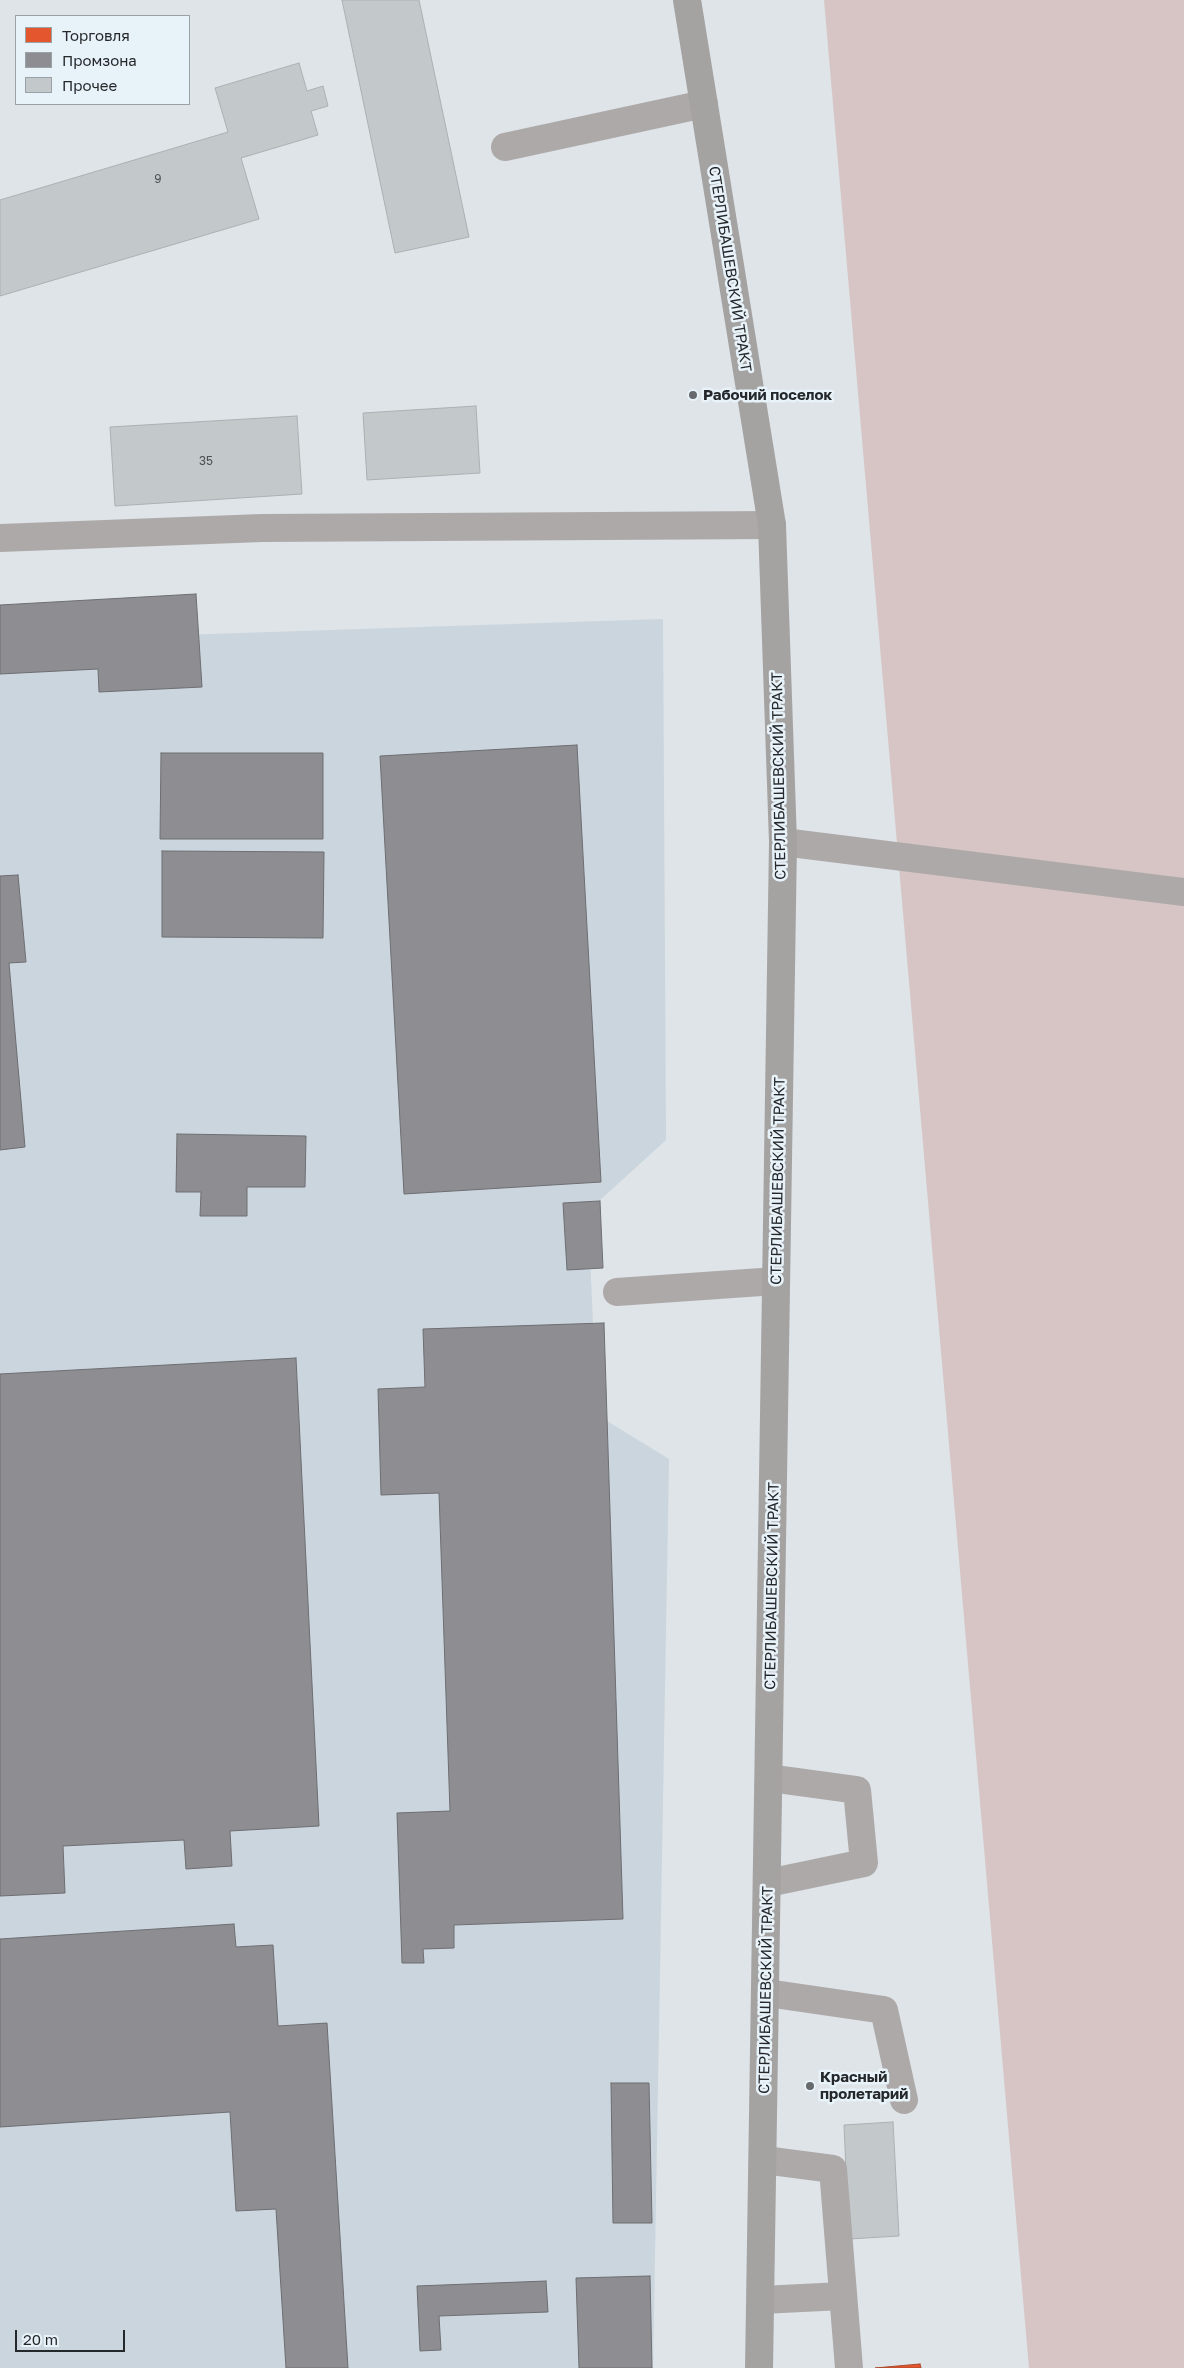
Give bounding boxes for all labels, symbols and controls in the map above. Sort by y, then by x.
legend [15,15,190,105]
text: Торговля [62,26,130,44]
text: Промзона [62,51,137,69]
text: Прочее [62,76,117,94]
street label: СТЕРЛИБАШЕВСКИЙ ТРАКТ [705,165,755,373]
house number: 9 [154,172,162,186]
place label: Рабочий поселок [703,386,832,404]
marker: Рабочий поселок [687,389,699,401]
house number: 35 [199,454,213,468]
street label: СТЕРЛИБАШЕВСКИЙ ТРАКТ [768,672,790,880]
street label: СТЕРЛИБАШЕВСКИЙ ТРАКТ [767,1077,789,1285]
street label: СТЕРЛИБАШЕВСКИЙ ТРАКТ [761,1482,783,1690]
street label: СТЕРЛИБАШЕВСКИЙ ТРАКТ [755,1886,777,2094]
place label: Красный пролетарий [820,2068,908,2103]
marker: Красный пролетарий [804,2080,816,2092]
scale bar [18,2320,128,2352]
text: 20 m [23,2330,58,2348]

